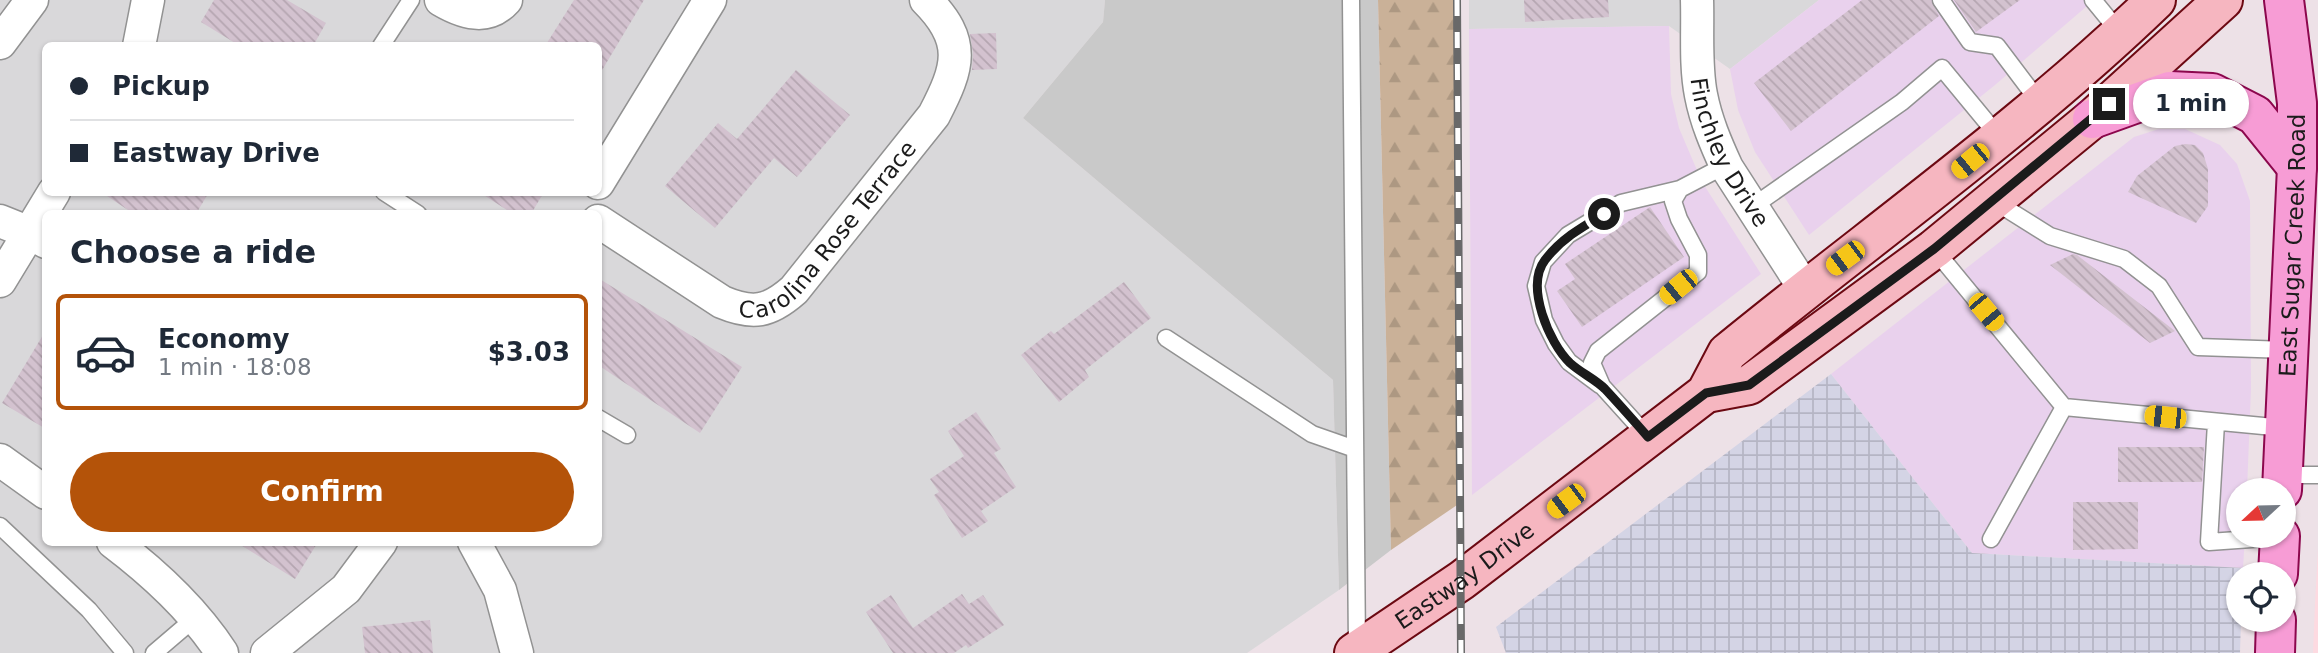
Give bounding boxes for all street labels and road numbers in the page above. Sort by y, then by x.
street label: Finchley Drive [1686,76,1774,232]
street label: East Sugar Creek Road [2274,114,2310,377]
street label: Carolina Rose Terrace [737,136,921,323]
street label: Eastway Drive [1390,517,1539,634]

